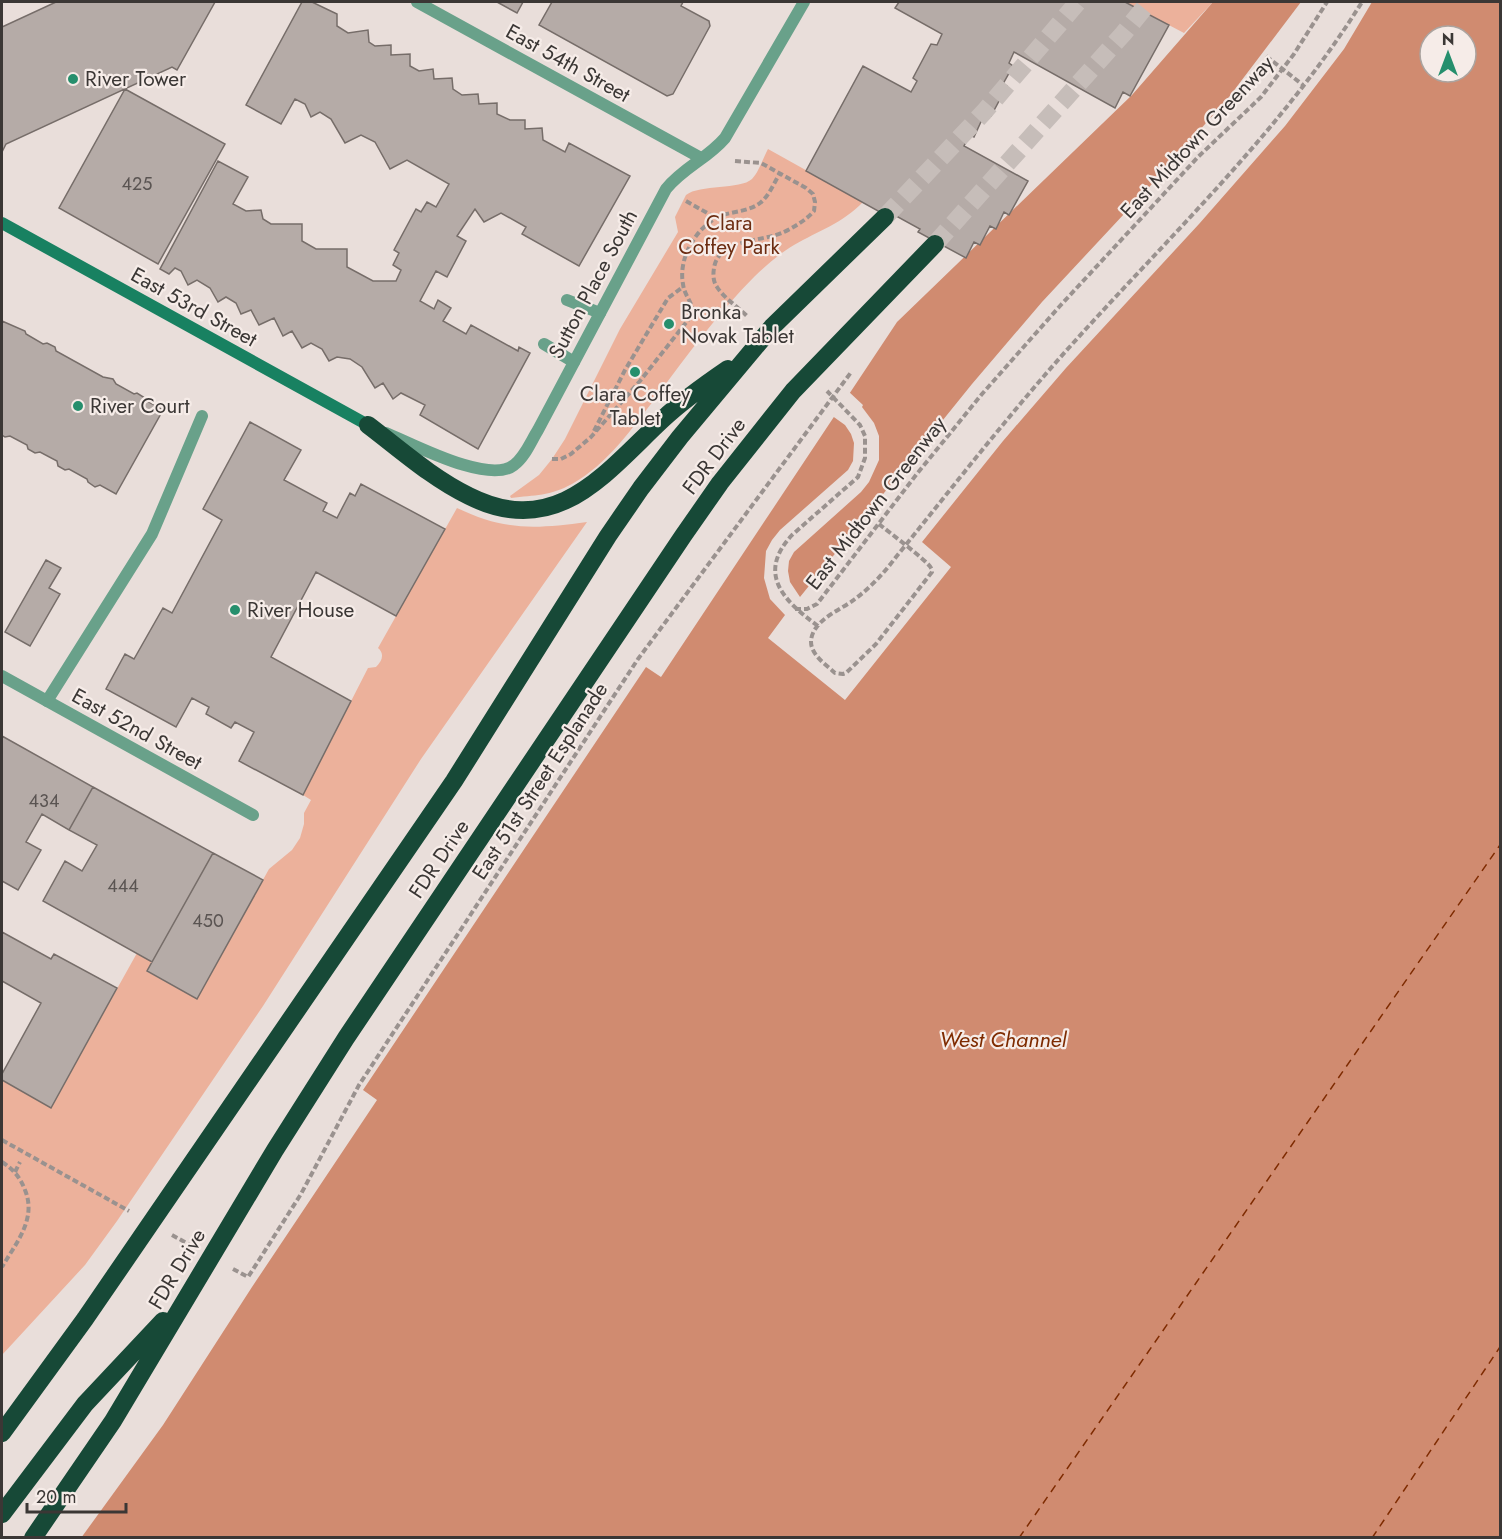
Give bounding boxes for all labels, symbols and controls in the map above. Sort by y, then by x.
street label: East 54th Street [500,16,636,110]
north arrow [1418,24,1478,84]
text: N [1442,28,1454,51]
street label: East Midtown Greenway [1113,48,1281,225]
place label: River Tower [85,64,187,94]
marker: River Tower [66,72,80,86]
house number: 425 [122,171,152,197]
street label: Sutton Place South [541,204,645,364]
park label: Clara Coffey Park [678,208,780,262]
street label: East 53rd Street [125,260,263,354]
place label: Bronka Novak Tablet [681,297,794,351]
marker: Bronka Novak Tablet [662,317,676,331]
marker: Clara Coffey Tablet [628,365,642,379]
place label: Clara Coffey Tablet [580,379,691,433]
place label: River Court [90,391,190,421]
marker: River Court [71,399,85,413]
street label: East Midtown Greenway [799,409,954,596]
street label: FDR Drive [675,411,753,501]
place label: River House [247,595,354,625]
marker: River House [228,603,242,617]
street label: East 51st Street Esplanade [465,676,615,886]
street label: East 52nd Street [66,681,208,777]
house number: 434 [29,788,59,814]
street label: FDR Drive [402,813,477,905]
house number: 444 [107,873,139,899]
house number: 450 [192,908,224,934]
water label: West Channel [939,1023,1068,1055]
street label: FDR Drive [141,1223,213,1315]
scale bar [27,1476,126,1514]
text: 20 m [36,1484,76,1510]

